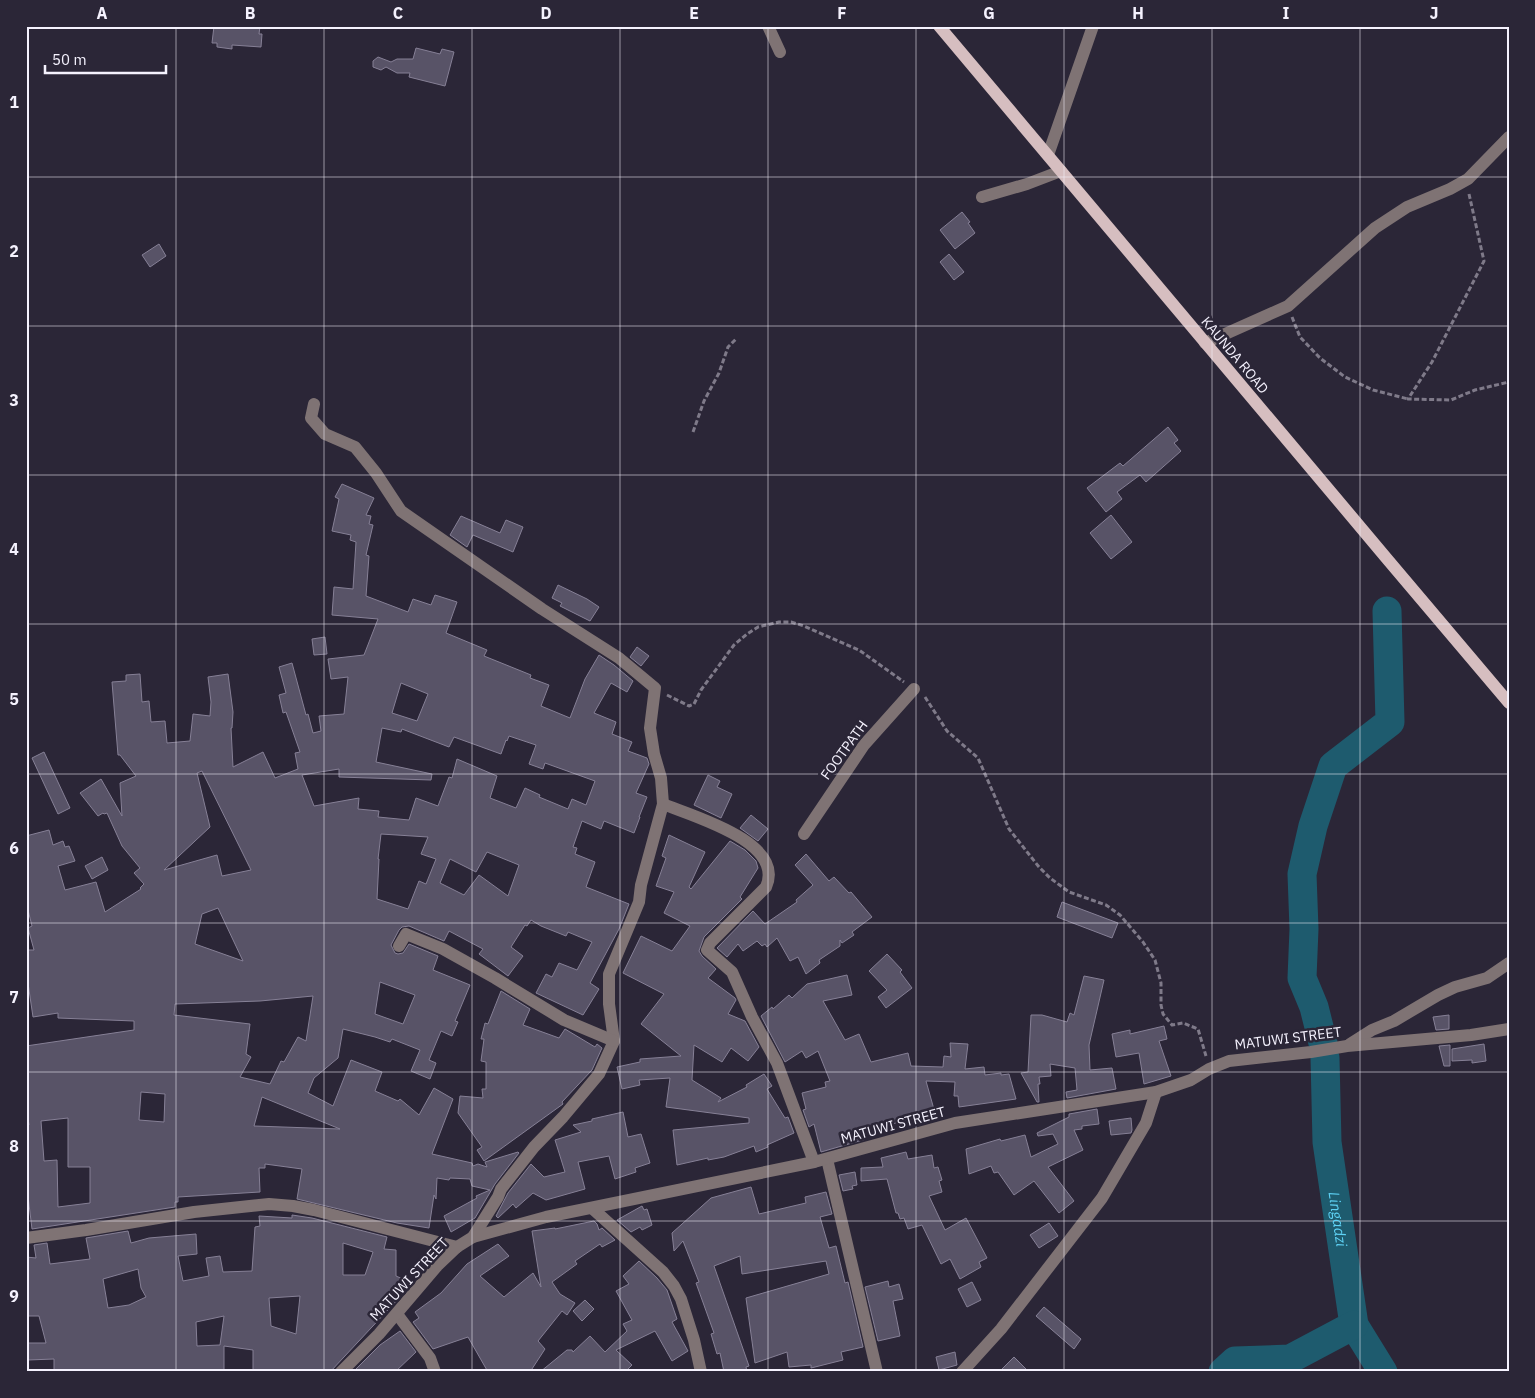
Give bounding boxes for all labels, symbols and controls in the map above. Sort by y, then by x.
text: A [97,3,108,23]
text: B [245,3,256,23]
text: C [393,3,403,23]
text: D [540,3,552,23]
text: E [689,3,699,23]
text: F [837,3,847,23]
text: G [983,3,995,23]
text: H [1132,3,1144,23]
text: I [1283,3,1290,23]
text: J [1430,3,1438,23]
scale bar [45,42,166,74]
text: 50 m [52,50,87,69]
text: 1 [9,92,19,112]
text: 2 [9,241,19,261]
street label: KAUNDA ROAD [1197,313,1273,397]
text: 3 [9,390,19,410]
text: 4 [9,539,19,559]
text: 5 [9,689,19,709]
street label: FOOTPATH [816,717,872,783]
text: 6 [9,838,19,858]
text: 7 [9,987,19,1007]
street label: MATUWI STREET [1234,1023,1342,1053]
street label: MATUWI STREET [839,1102,947,1148]
text: 8 [9,1136,19,1156]
water label: Lingadzi [1325,1190,1352,1248]
street label: MATUWI STREET [366,1234,452,1324]
text: 9 [9,1286,19,1306]

